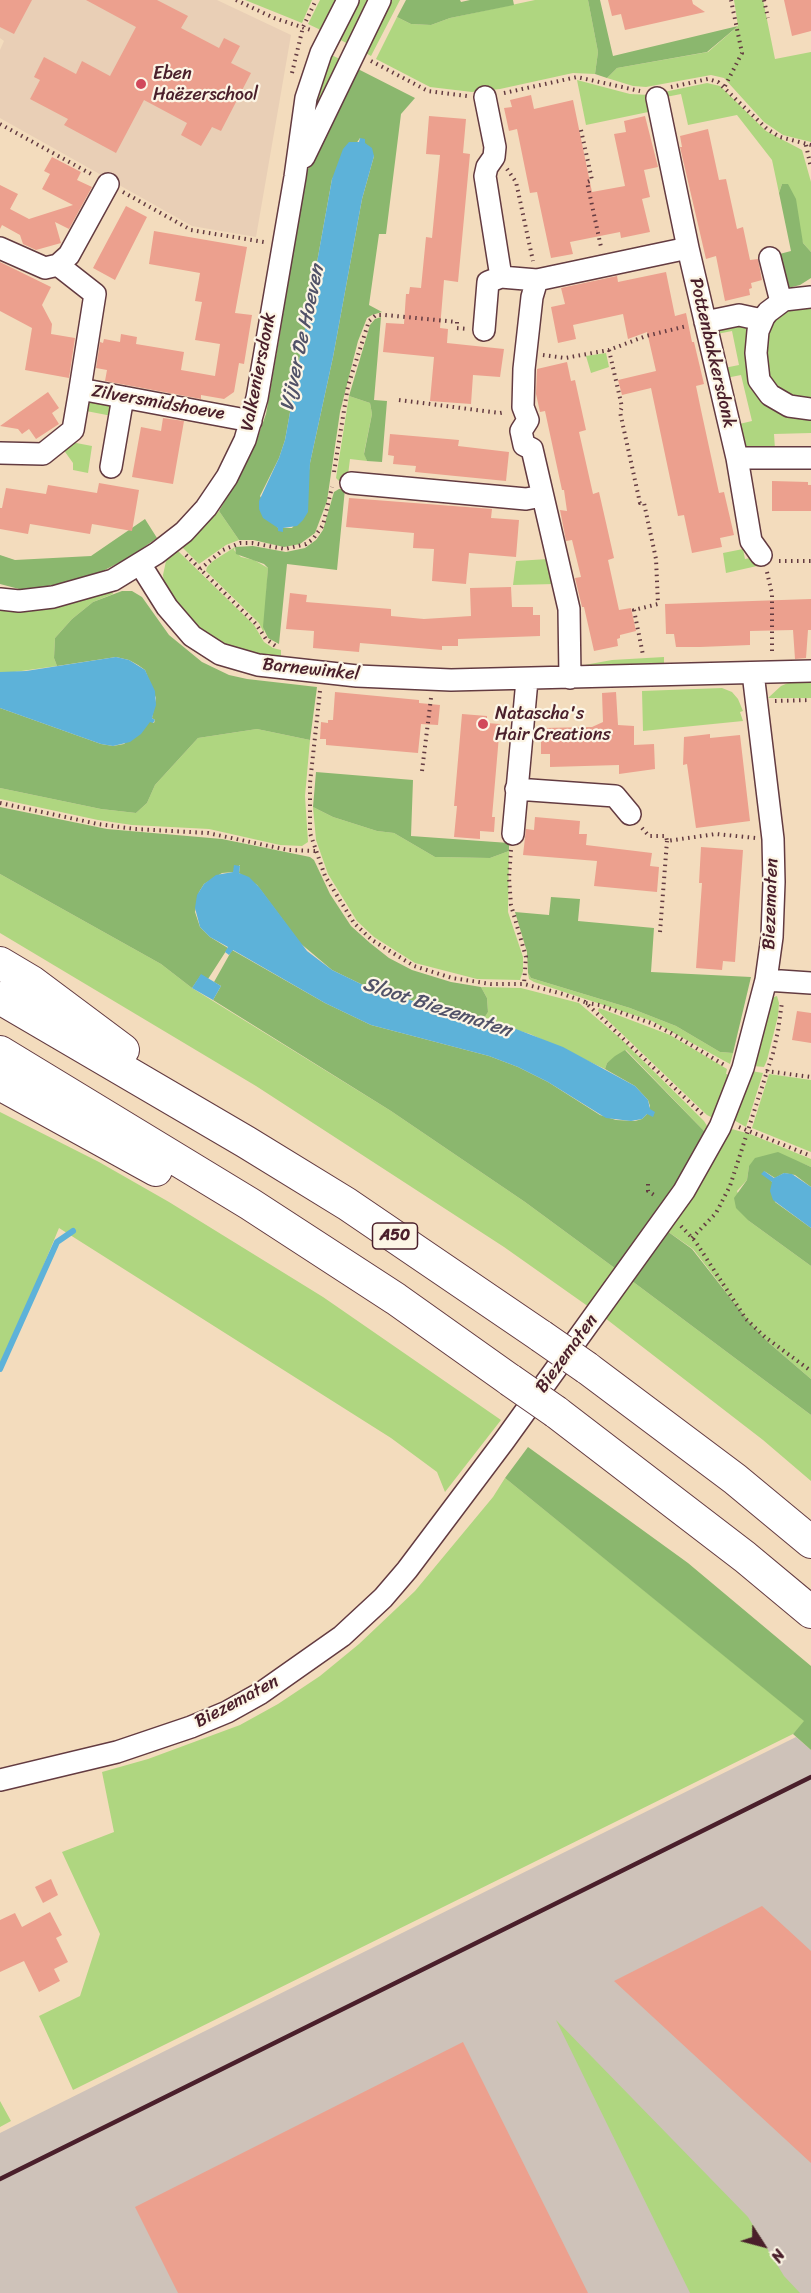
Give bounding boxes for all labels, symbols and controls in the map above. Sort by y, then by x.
place label: Eben Haëzerschool [153,63,258,106]
marker: Eben Haëzerschool [134,77,148,91]
water label: Vijver De Hoeven [276,263,330,413]
street label: Pottenbakkersdonk [684,276,740,430]
street label: Valkeniersdonk [237,311,281,433]
street label: Zilversmidshoeve [90,381,226,425]
street label: Barnewinkel [261,654,361,686]
place label: Natascha's Hair Creations [495,703,611,746]
marker: Natascha's Hair Creations [476,717,490,731]
street label: Biezematen [759,858,783,950]
water label: Sloot Biezematen [360,973,514,1043]
road number: A50 [372,1223,418,1249]
street label: Biezematen [531,1310,603,1398]
street label: Biezematen [191,1671,283,1733]
north arrow [733,2215,793,2275]
text: N [763,2243,793,2269]

